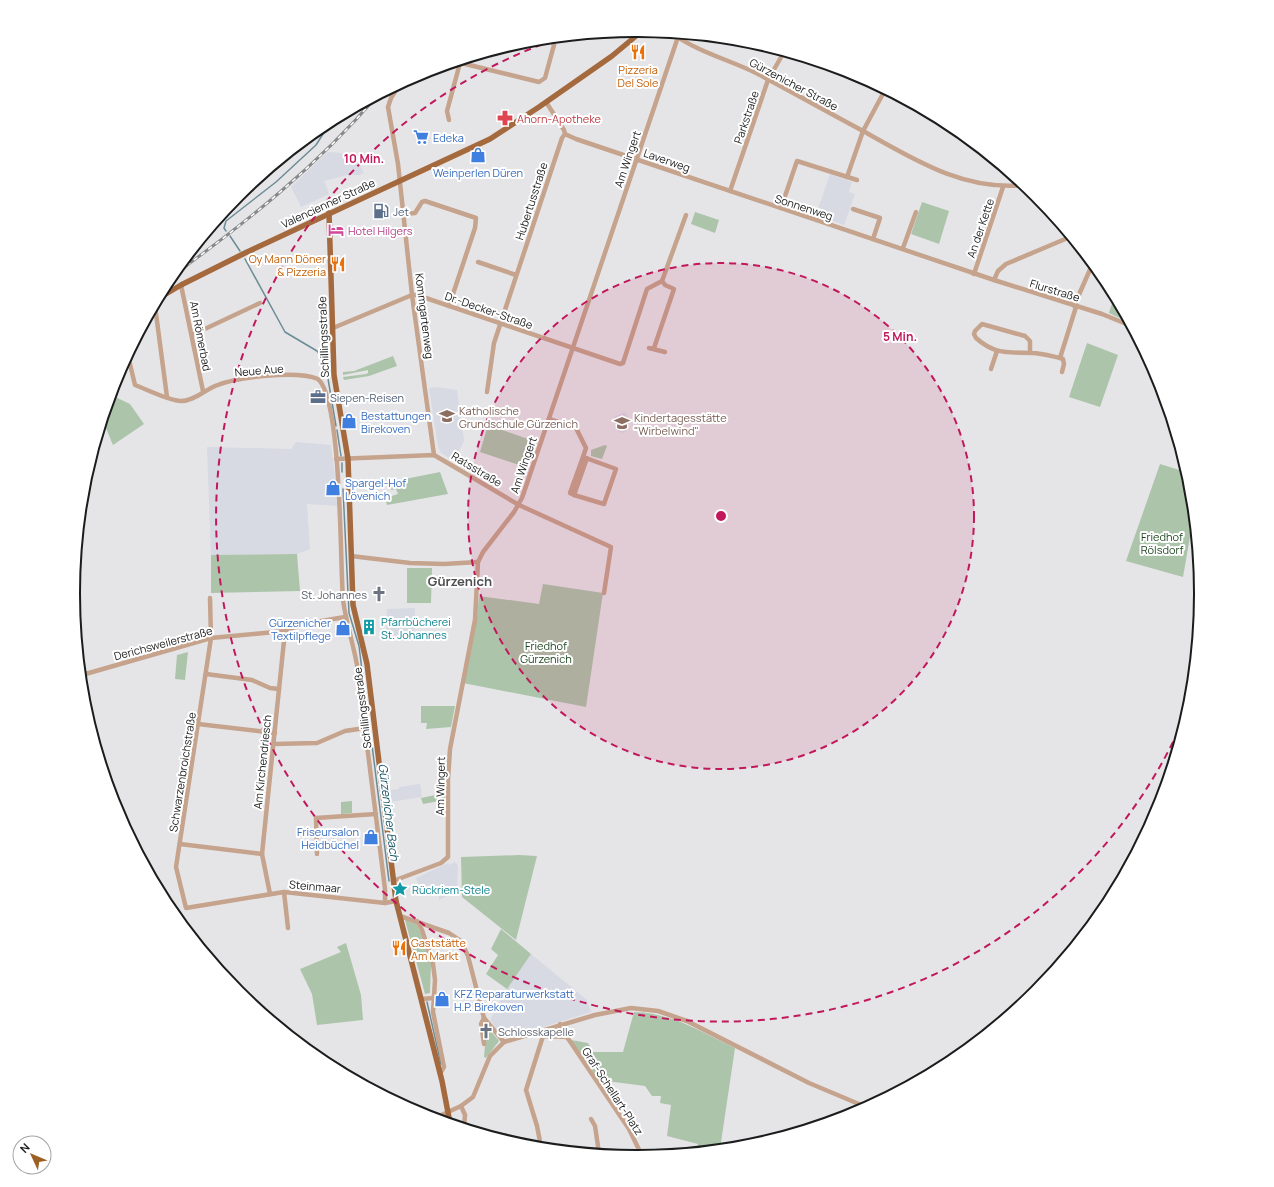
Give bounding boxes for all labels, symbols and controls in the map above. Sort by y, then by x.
restaurant icon: Pizzeria Del Sole [629,43,647,61]
street label: Gürzenicher Straße [747,54,841,114]
place label: Pizzeria Del Sole [618,62,659,90]
street label: Parkstraße [730,88,762,145]
pharmacy icon: Ahorn-Apotheke [496,109,514,127]
place label: Ahorn-Apotheke [517,111,602,126]
supermarket icon: Edeka [412,128,430,146]
street label: Am Wingert [610,129,644,189]
place label: Edeka [433,130,464,145]
street label: Laverweg [642,145,692,175]
shop icon: Weinperlen Düren [469,146,487,164]
text: 10 Min. [344,150,384,167]
street label: Hubertusstraße [511,160,551,242]
place label: Weinperlen Düren [433,165,523,180]
street label: Valencienner Straße [279,174,378,231]
street label: Sonnenweg [773,191,835,223]
street label: An der Kette [963,196,997,260]
fuel station icon: Jet [372,202,390,220]
place label: Jet [393,204,409,219]
hotel icon: Hotel Hilgers [327,221,345,239]
place label: Hotel Hilgers [348,223,413,238]
place label: Oy Mann Döner & Pizzeria [249,251,326,279]
restaurant icon: Oy Mann Döner & Pizzeria [329,255,347,273]
street label: Kommgartenweg [412,272,438,360]
street label: Flurstraße [1028,275,1082,305]
street label: Dr.-Decker-Straße [443,288,536,332]
street label: Schillingsstraße [314,295,332,378]
street label: Am Römerbad [187,300,215,372]
text: 5 Min. [883,328,917,345]
street label: Neue Aue [234,360,285,380]
office icon: Siepen-Reisen [309,388,327,406]
place label: Siepen-Reisen [330,390,404,405]
place label: Katholische Grundschule Gürzenich [459,403,578,431]
school or university icon: Katholische Grundschule Gürzenich [438,407,456,425]
place label: Bestattungen Birekoven [361,408,431,436]
place label: Kindertagesstätte "Wirbelwind" [634,410,727,438]
shop icon: Bestattungen Birekoven [340,412,358,430]
school or university icon: Kindertagesstätte "Wirbelwind" [613,414,631,432]
street label: Am Wingert [506,435,540,495]
street label: Ratsstraße [449,448,505,490]
place label: Spargel-Hof Lövenich [345,475,406,503]
shop icon: Spargel-Hof Lövenich [324,479,342,497]
centre of rings [714,509,728,523]
park label: Friedhof Rölsdorf [1141,529,1183,557]
district label: Gürzenich [428,572,492,590]
church icon: St. Johannes [370,585,388,603]
place label: St. Johannes [301,587,367,602]
place label: Pfarrbücherei St. Johannes [381,614,451,642]
place label: Gürzenicher Textilpflege [269,615,332,643]
building icon: Pfarrbücherei St. Johannes [360,618,378,636]
shop icon: Gürzenicher Textilpflege [334,619,352,637]
street label: Derichsweilerstraße [112,622,215,663]
park label: Friedhof Gürzenich [520,638,572,666]
street label: Schillingsstraße [350,666,374,749]
street label: Schwarzenbroichstraße [165,711,199,833]
street label: Am Kirchendriesch [250,714,274,810]
street label: Am Wingert [432,756,448,816]
water label: Gürzenicher Bach [375,762,404,862]
place label: Friseursalon Heidbüchel [297,824,359,852]
shop icon: Friseursalon Heidbüchel [362,828,380,846]
street label: Steinmaar [288,876,342,896]
place icon: Rückriem-Stele [391,880,409,898]
place label: Rückriem-Stele [412,882,491,897]
place label: Gaststätte Am Markt [411,935,466,963]
restaurant icon: Gaststätte Am Markt [390,939,408,957]
place label: KFZ Reparaturwerkstatt H.P. Birekoven [454,986,574,1014]
shop icon: KFZ Reparaturwerkstatt H.P. Birekoven [433,990,451,1008]
church icon: Schlosskapelle [477,1022,495,1040]
place label: Schlosskapelle [498,1024,575,1039]
street label: Graf-Schellart-Platz [579,1044,647,1138]
north arrow [12,1135,52,1175]
text: N [16,1140,33,1156]

